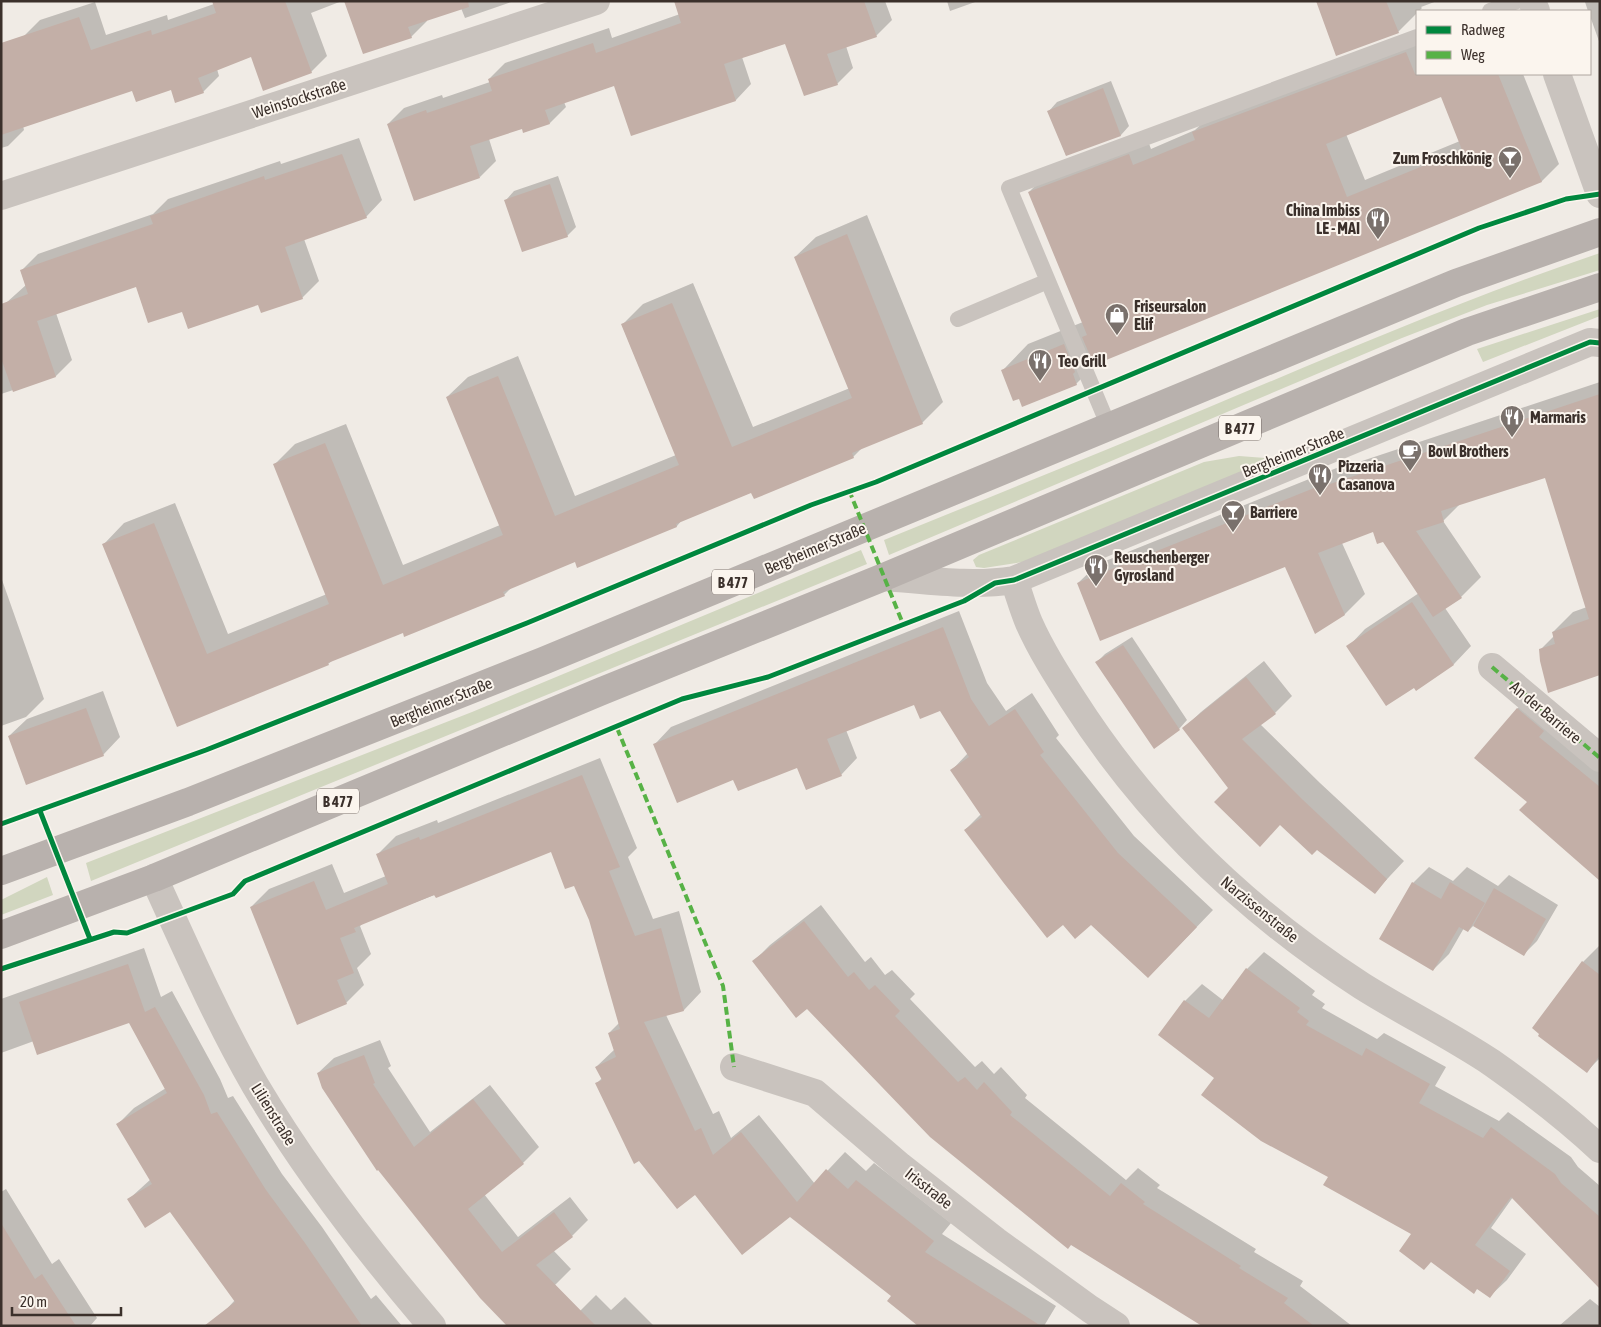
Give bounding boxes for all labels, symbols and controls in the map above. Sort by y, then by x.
legend [1416,10,1591,75]
text: Radweg [1461,21,1505,38]
text: Weg [1461,46,1485,63]
street label: Weinstockstraße [250,74,348,122]
bar icon: Zum Froschkönig [1497,145,1523,179]
place label: Zum Froschkönig [1393,149,1492,167]
place label: China Imbiss LE - MAI [1286,201,1360,237]
restaurant icon: China Imbiss LE - MAI [1365,206,1391,240]
place label: Friseursalon Elif [1134,297,1207,333]
shop icon: Friseursalon Elif [1104,302,1130,336]
restaurant icon: Teo Grill [1027,348,1053,382]
place label: Teo Grill [1058,352,1107,370]
restaurant icon: Marmaris [1499,404,1525,438]
place label: Marmaris [1530,408,1586,426]
road number: B 477 [1219,416,1261,440]
street label: Bergheimer Straße [1239,423,1347,482]
cafe icon: Bowl Brothers [1397,438,1423,472]
place label: Bowl Brothers [1428,442,1509,460]
place label: Pizzeria Casanova [1338,457,1395,493]
restaurant icon: Pizzeria Casanova [1307,462,1333,496]
bar icon: Barriere [1220,499,1246,533]
place label: Barriere [1250,503,1297,521]
street label: Bergheimer Straße [762,519,869,578]
place label: Reuschenberger Gyrosland [1114,548,1209,584]
restaurant icon: Reuschenberger Gyrosland [1083,553,1109,587]
road number: B 477 [712,570,754,594]
street label: Bergheimer Straße [387,673,495,732]
street label: An der Barriere [1507,677,1585,747]
road number: B 477 [317,788,359,814]
street label: Narzissenstraße [1218,872,1302,946]
street label: Lilienstraße [248,1080,300,1148]
street label: Irisstraße [902,1164,956,1212]
scale bar [12,1284,121,1316]
text: 20 m [20,1293,47,1310]

